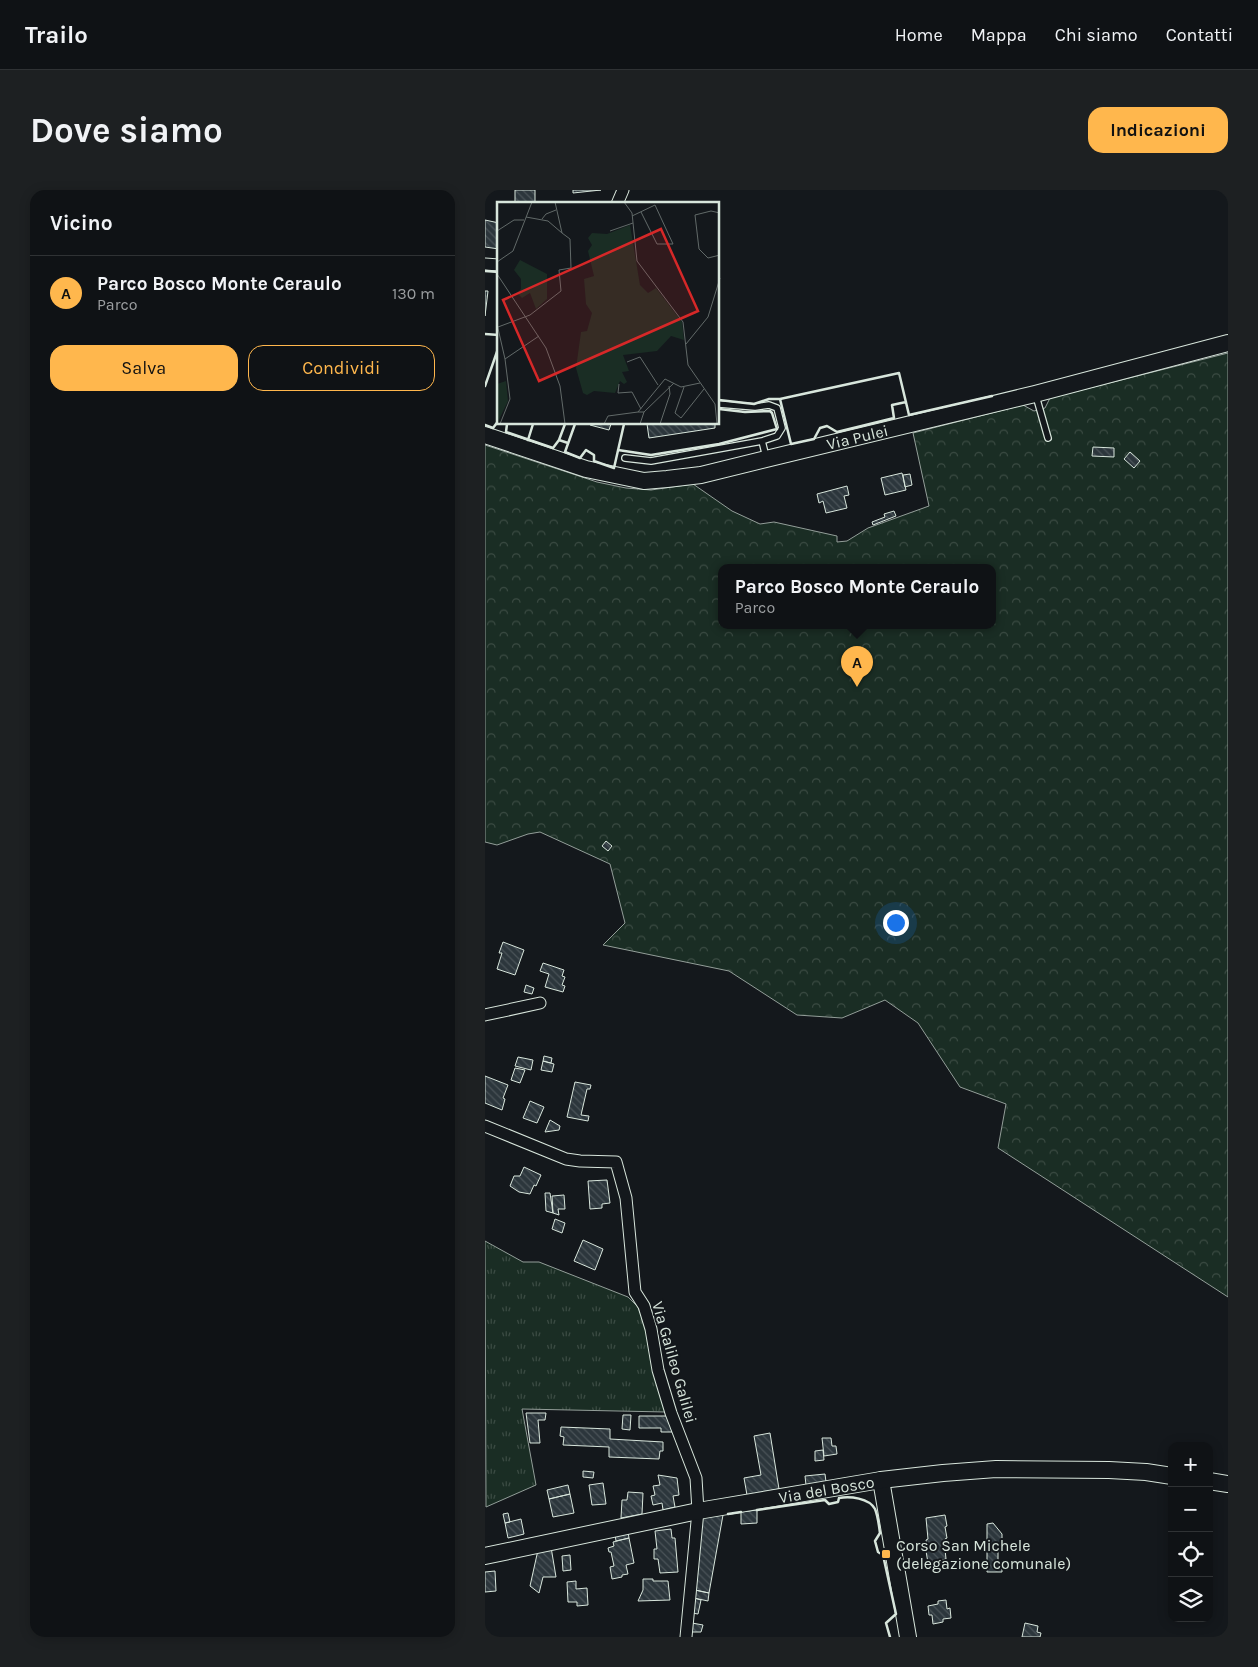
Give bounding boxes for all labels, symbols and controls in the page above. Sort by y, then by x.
text: Trailo [25,21,88,49]
text: Home [895,24,943,46]
text: Mappa [971,24,1027,46]
text: Chi siamo [1055,24,1138,46]
text: Contatti [1166,24,1233,46]
button: Indicazioni [1088,107,1228,153]
text: Dove siamo [30,110,223,151]
inset map [497,202,720,425]
text: Vicino [50,211,113,235]
text: Parco Bosco Monte Ceraulo [97,273,342,295]
text: A [61,284,71,303]
text: 130 m [392,284,435,303]
text: Parco [97,295,137,314]
button: Salva [50,345,238,391]
button: Condividi [248,345,435,391]
street label: Via Pulei [825,421,890,454]
popup [718,564,996,629]
text: Parco Bosco Monte Ceraulo [735,576,979,598]
text: Parco [735,598,775,617]
pin: A [841,646,873,687]
your location [883,910,909,936]
street label: Via Galileo Galilei [648,1299,701,1425]
map controls [1168,1442,1213,1622]
button: + [1168,1442,1213,1487]
street label: Via del Bosco [777,1472,876,1507]
button: − [1168,1487,1213,1532]
button: locate [1168,1532,1213,1577]
place label: Corso San Michele (delegazione comunale) [896,1536,1071,1573]
marker: Corso San Michele (delegazione comunale) [880,1548,892,1560]
button: layers [1168,1577,1213,1622]

